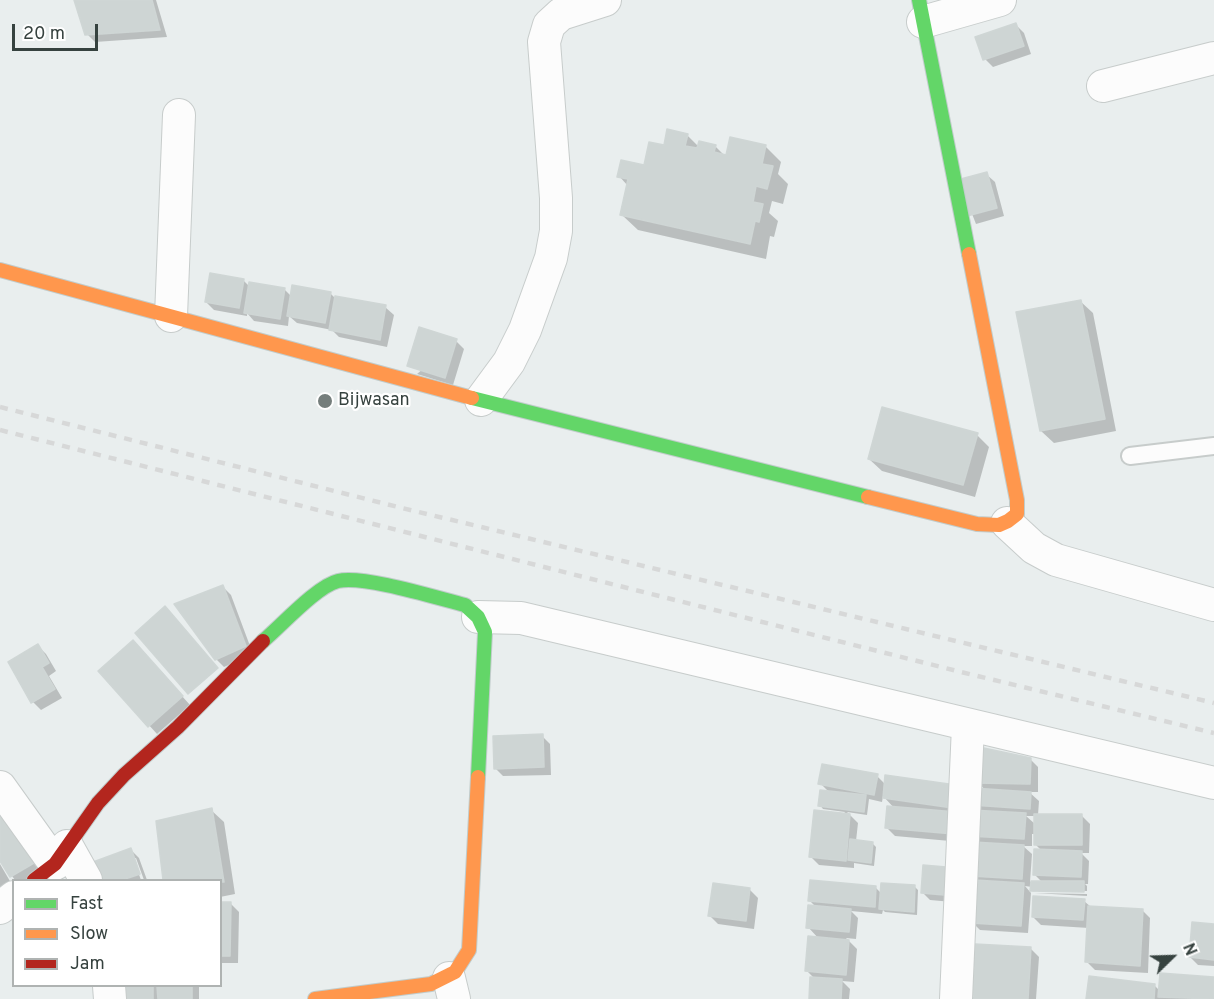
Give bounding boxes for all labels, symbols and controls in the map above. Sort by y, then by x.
scale bar [15,12,100,50]
text: 20 m [23,23,65,46]
place label: Bijwasan [338,390,410,412]
marker: Bijwasan [316,392,334,410]
legend [12,879,222,987]
text: Fast [70,893,103,916]
text: Slow [70,923,108,946]
north arrow [1142,927,1202,987]
text: N [1177,941,1200,959]
text: Jam [70,953,105,976]

